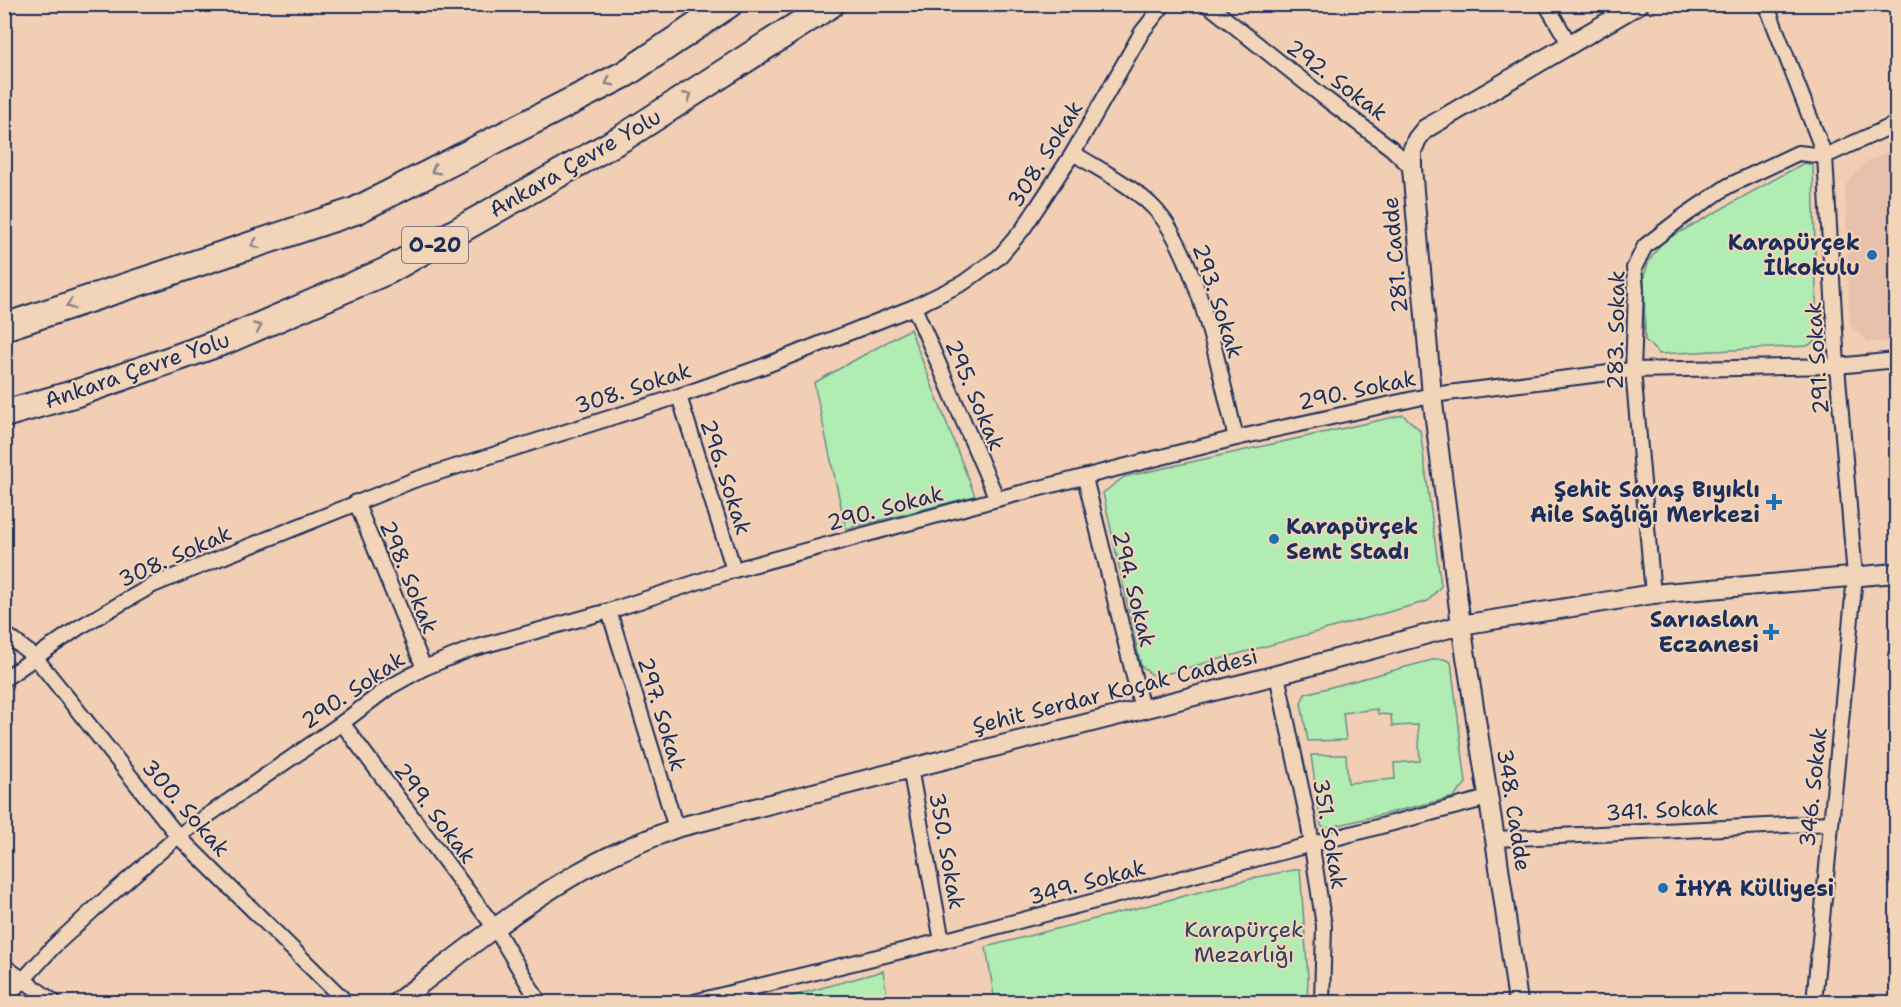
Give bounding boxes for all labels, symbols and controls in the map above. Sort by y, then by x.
street label: 292. Sokak [1281,32,1393,128]
one-way arrow [605,75,616,86]
one-way arrow [682,92,693,103]
street label: 308. Sokak [1001,95,1089,213]
street label: Ankara Çevre Yolu [484,102,666,224]
one-way arrow [431,163,442,174]
street label: 281. Cadde [1375,195,1415,315]
road number: O-20 [402,227,468,263]
place label: Karapürçek İlkokulu [1728,228,1860,282]
one-way arrow [250,237,261,249]
street label: 293. Sokak [1186,240,1250,362]
marker: Karapürçek İlkokulu [1865,248,1879,262]
street label: 283. Sokak [1600,270,1632,390]
one-way arrow [65,298,76,311]
street label: 291. Sokak [1799,301,1835,415]
one-way arrow [252,322,263,334]
street label: Ankara Çevre Yolu [41,325,233,415]
street label: 295. Sokak [939,335,1011,455]
street label: 308. Sokak [571,356,695,420]
street label: 290. Sokak [1296,363,1418,417]
street label: 296. Sokak [694,415,758,539]
place label: Şehit Savaş Bıyıklı Aile Sağlığı Merkezi [1530,475,1760,529]
street label: 290. Sokak [824,479,946,537]
marker: Şehit Savaş Bıyıklı Aile Sağlığı Merkezi [1765,493,1783,511]
place label: Karapürçek Semt Stadı [1286,512,1418,566]
street label: 298. Sokak [373,516,445,638]
street label: 308. Sokak [114,518,236,594]
street label: 294. Sokak [1106,528,1162,650]
marker: Karapürçek Semt Stadı [1267,532,1281,546]
place label: Sarıaslan Eczanesi [1650,605,1759,659]
marker: Sarıaslan Eczanesi [1764,625,1778,639]
street label: Şehit Serdar Koçak Caddesi [969,641,1261,741]
street label: 290. Sokak [295,645,411,735]
street label: 297. Sokak [631,653,693,775]
street label: 346. Sokak [1792,726,1834,848]
street label: 348. Cadde [1490,747,1538,873]
street label: 300. Sokak [136,753,236,863]
street label: 299. Sokak [387,756,483,870]
street label: 351. Sokak [1306,777,1354,891]
street label: 350. Sokak [922,790,972,912]
street label: 341. Sokak [1605,793,1719,827]
street label: 349. Sokak [1025,852,1149,912]
place label: İHYA Külliyesi [1675,873,1834,903]
marker: İHYA Külliyesi [1656,881,1670,895]
park label: Karapürçek Mezarlığı [1184,915,1304,969]

